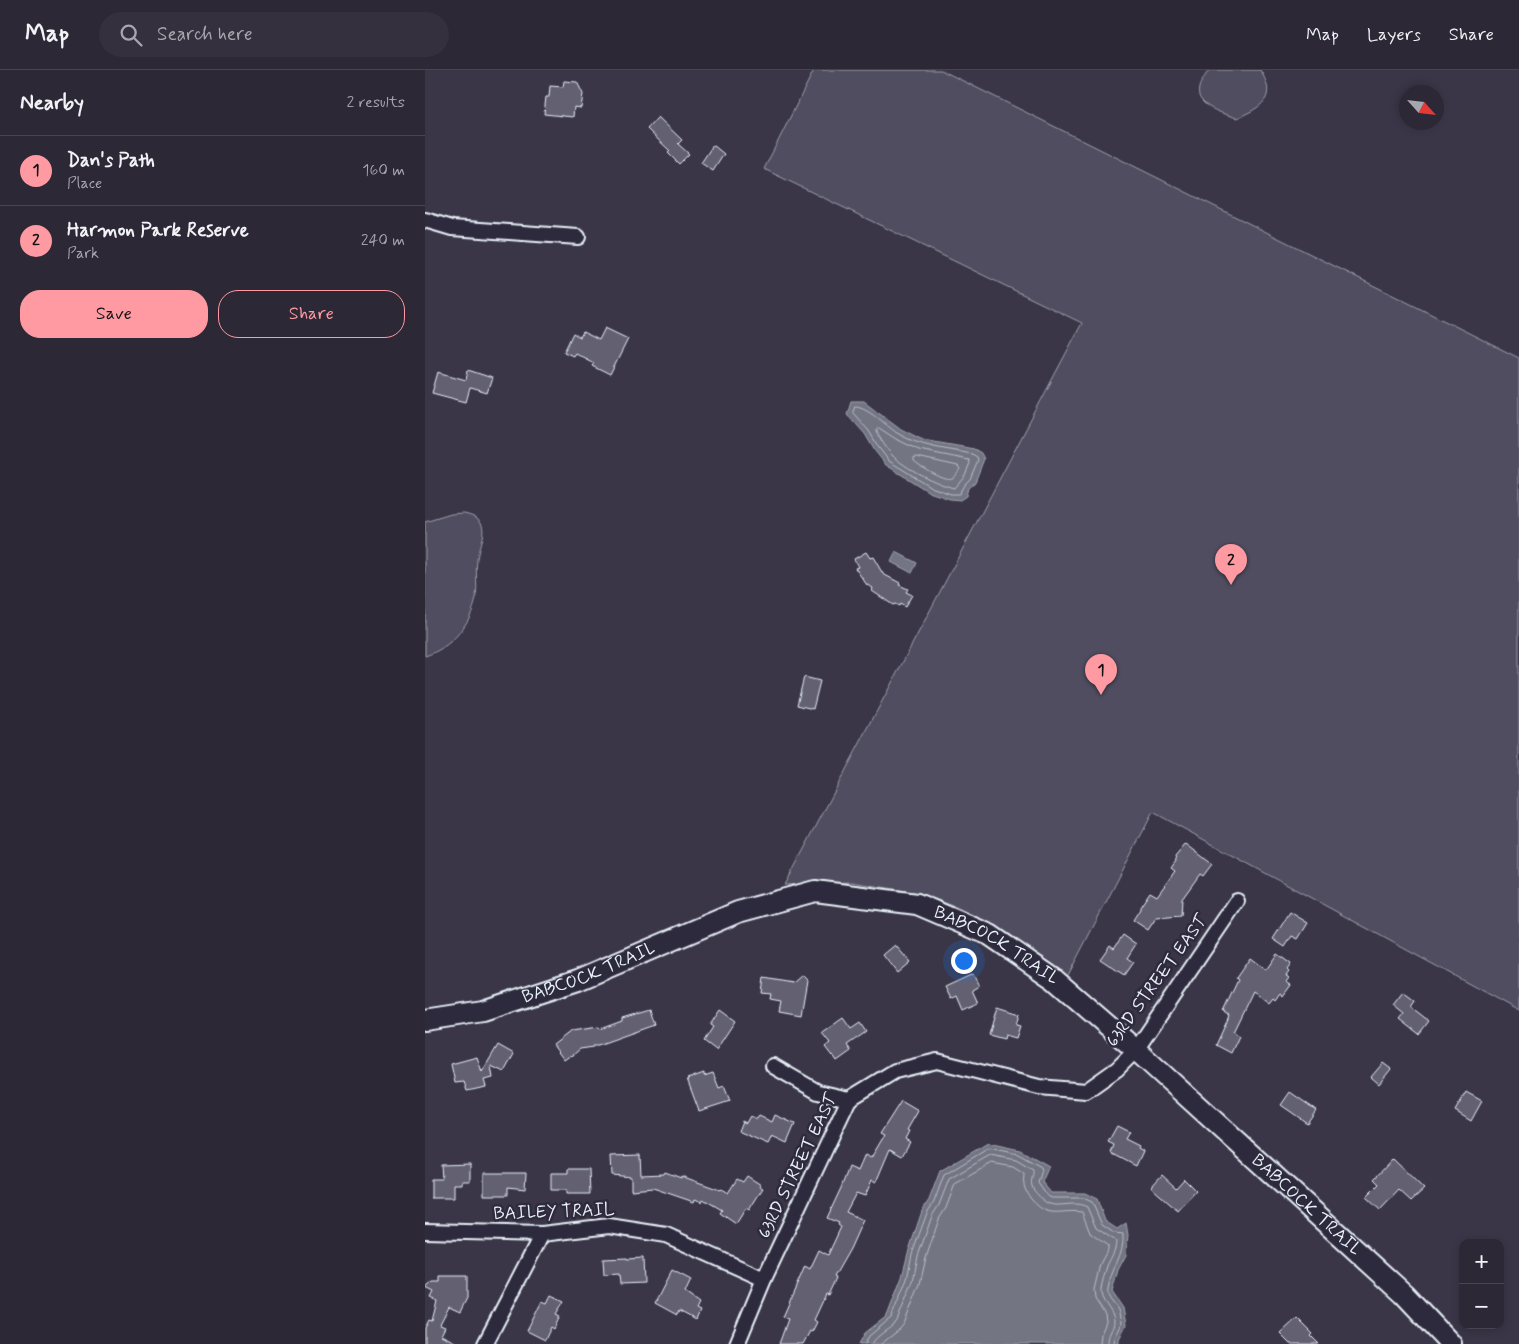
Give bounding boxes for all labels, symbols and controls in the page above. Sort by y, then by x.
search box [99,12,449,57]
text: Map [25,19,69,50]
icon: search [117,21,145,49]
text: Search here [157,22,253,47]
text: Map [1306,23,1339,47]
text: Layers [1367,23,1421,47]
text: Share [1449,23,1494,47]
north arrow [1399,85,1444,130]
text: Nearby [20,89,84,117]
text: 2 results [347,92,405,113]
text: Dan's Path [67,148,155,173]
text: 1 [32,160,40,181]
text: 160 m [362,160,405,181]
text: Place [67,173,102,194]
text: Harmon Park Reserve [67,218,249,243]
text: 2 [32,230,40,251]
text: 240 m [361,230,405,251]
text: Park [67,243,99,264]
button: Save [20,290,208,338]
button: Share [218,290,405,338]
pin: 2 [1215,544,1247,585]
pin: 1 [1085,654,1117,695]
street label: BABCOCK TRAIL [930,900,1064,991]
street label: 63RD STREET EAST [1101,909,1214,1052]
street label: BABCOCK TRAIL [519,936,659,1009]
your location [951,948,977,974]
street label: 63RD STREET EAST [752,1089,844,1242]
street label: BABCOCK TRAIL [1246,1149,1367,1262]
street label: BAILEY TRAIL [493,1198,615,1226]
map controls [1459,1239,1504,1329]
button: + [1459,1239,1504,1284]
button: − [1459,1284,1504,1329]

